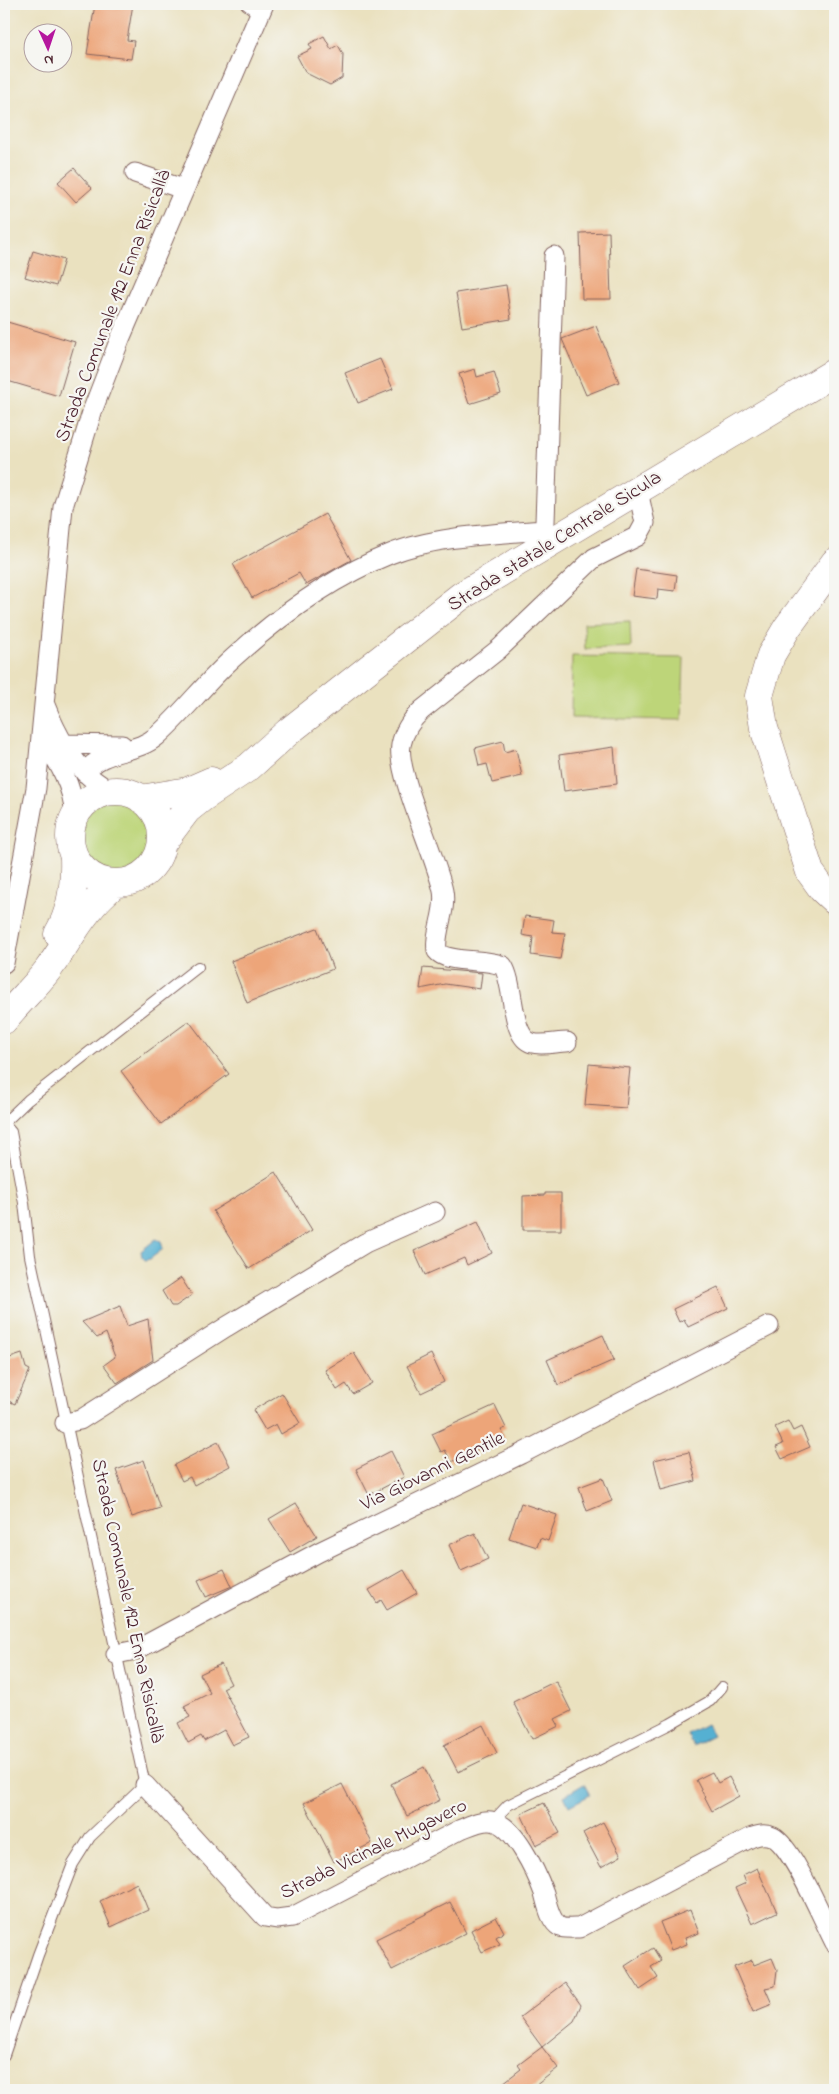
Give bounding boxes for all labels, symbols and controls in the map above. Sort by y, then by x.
north arrow [22,22,72,72]
text: N [43,49,54,70]
street label: Strada Comunale 192 Enna Risicallà [49,166,179,446]
street label: Strada statale Centrale Sicula [442,464,668,620]
street label: Via Giovanni Gentile [355,1425,510,1520]
street label: Strada Comunale 192 Enna Risicallà [83,1456,171,1746]
street label: Strada Vicinale Mugavero [275,1792,473,1909]

